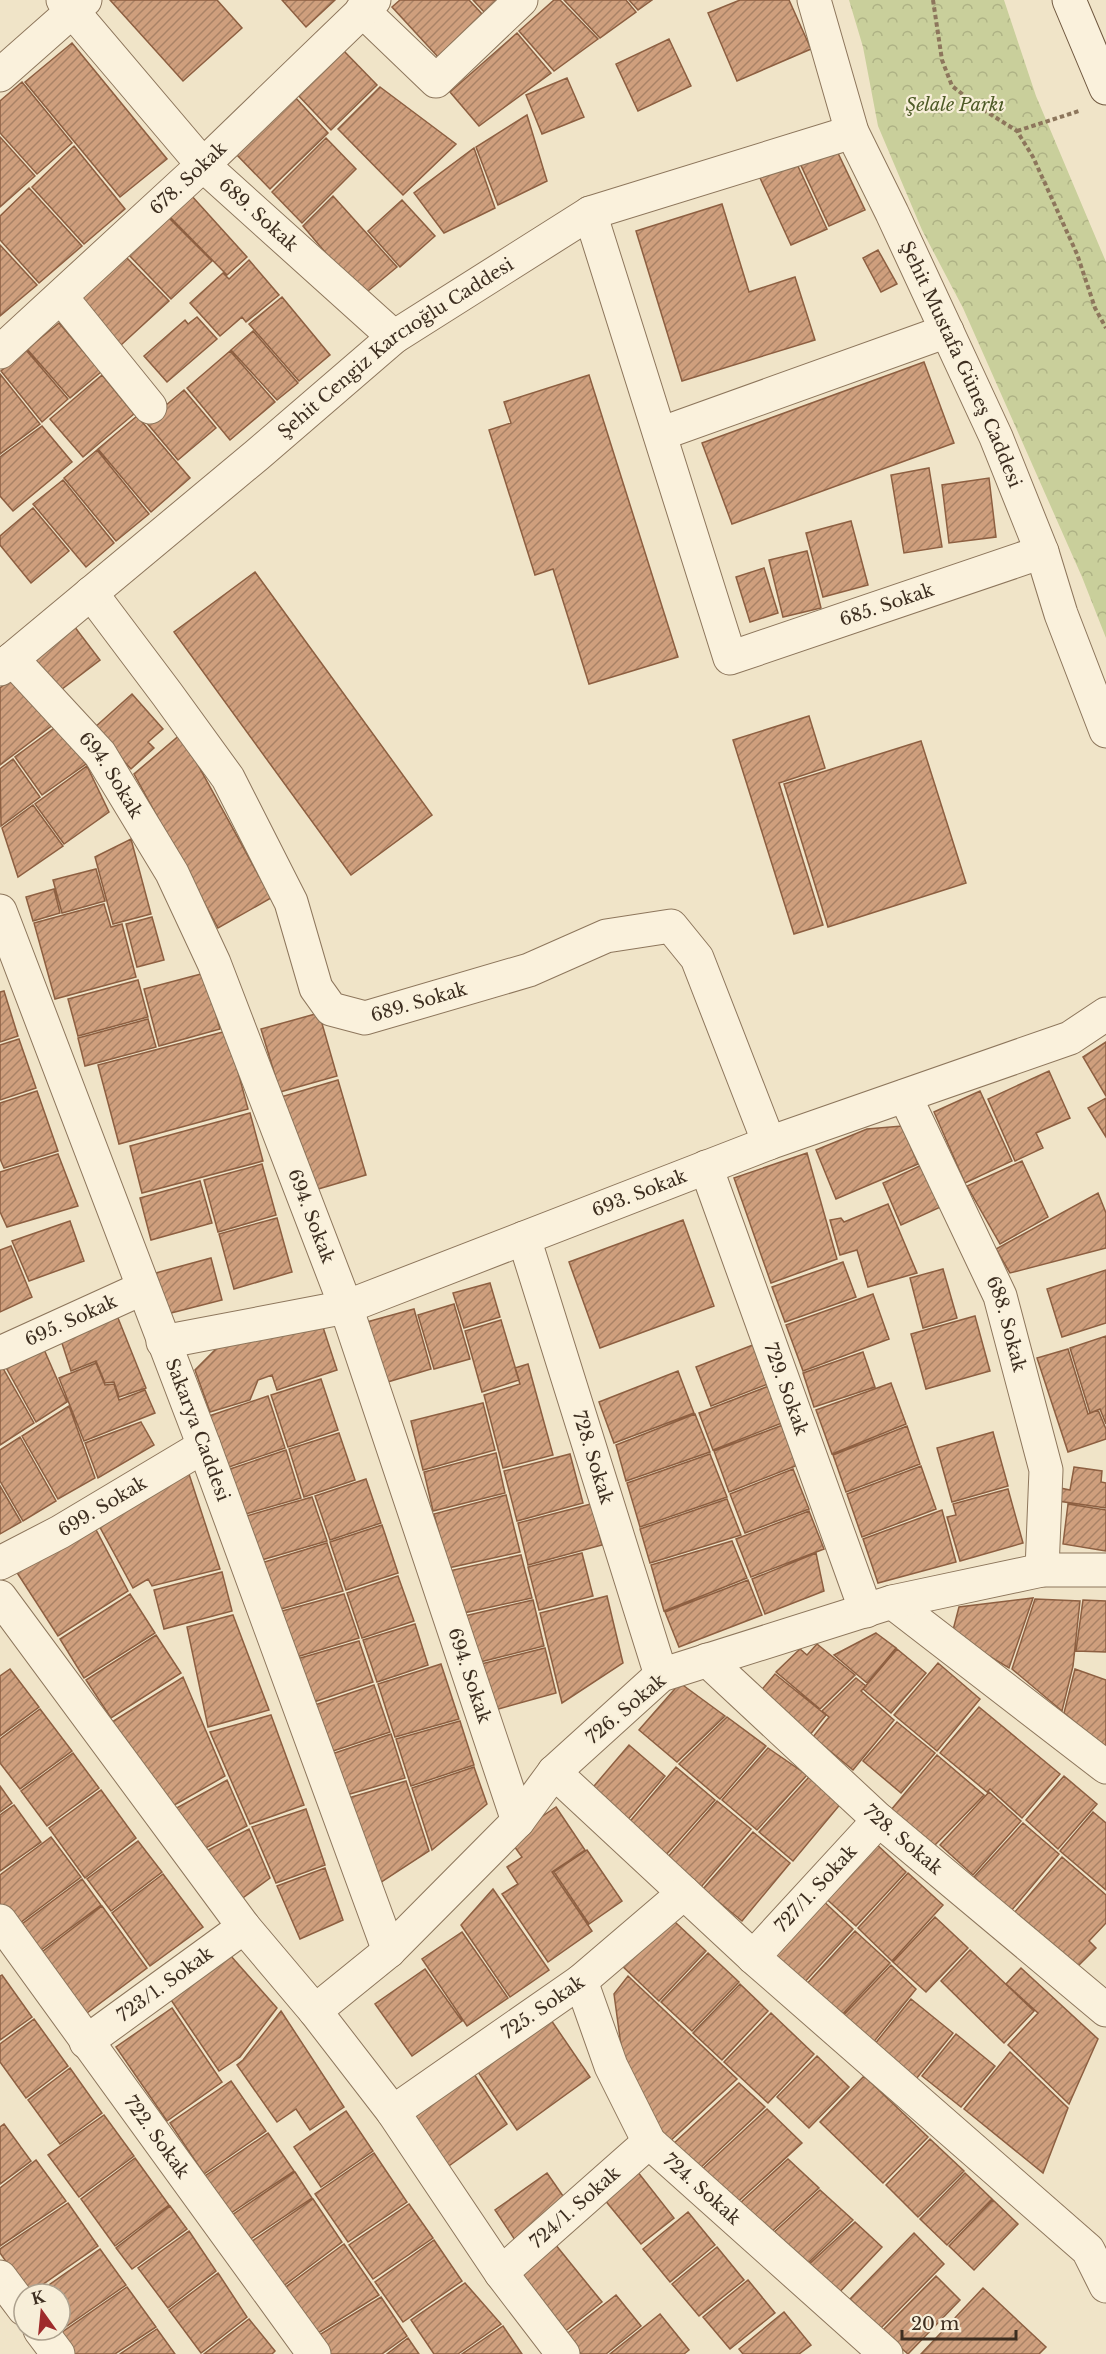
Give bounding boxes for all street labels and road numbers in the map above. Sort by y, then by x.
street label: 678. Sokak [145,137,231,220]
street label: 689. Sokak [214,174,303,256]
street label: Şehit Mustafa Güneş Caddesi [896,237,1026,491]
street label: Şehit Cengiz Karcıoğlu Caddesi [273,253,518,443]
street label: 685. Sokak [837,579,937,631]
street label: 694. Sokak [74,727,147,822]
street label: 689. Sokak [368,978,470,1027]
street label: 693. Sokak [589,1165,690,1222]
street label: 694. Sokak [283,1166,339,1266]
street label: 688. Sokak [981,1272,1031,1374]
street label: 695. Sokak [22,1290,121,1351]
street label: 729. Sokak [759,1340,813,1438]
street label: Sakarya Caddesi [161,1355,234,1504]
street label: 728. Sokak [568,1408,618,1507]
street label: 699. Sokak [54,1472,151,1542]
street label: 694. Sokak [443,1625,496,1726]
street label: 726. Sokak [582,1669,670,1749]
street label: 728. Sokak [859,1800,947,1879]
street label: 727/1. Sokak [770,1840,862,1937]
street label: 723/1. Sokak [113,1942,217,2026]
street label: 725. Sokak [498,1971,589,2044]
street label: 722. Sokak [119,2092,194,2183]
street label: 724. Sokak [659,2149,745,2230]
street label: 724/1. Sokak [526,2162,625,2253]

